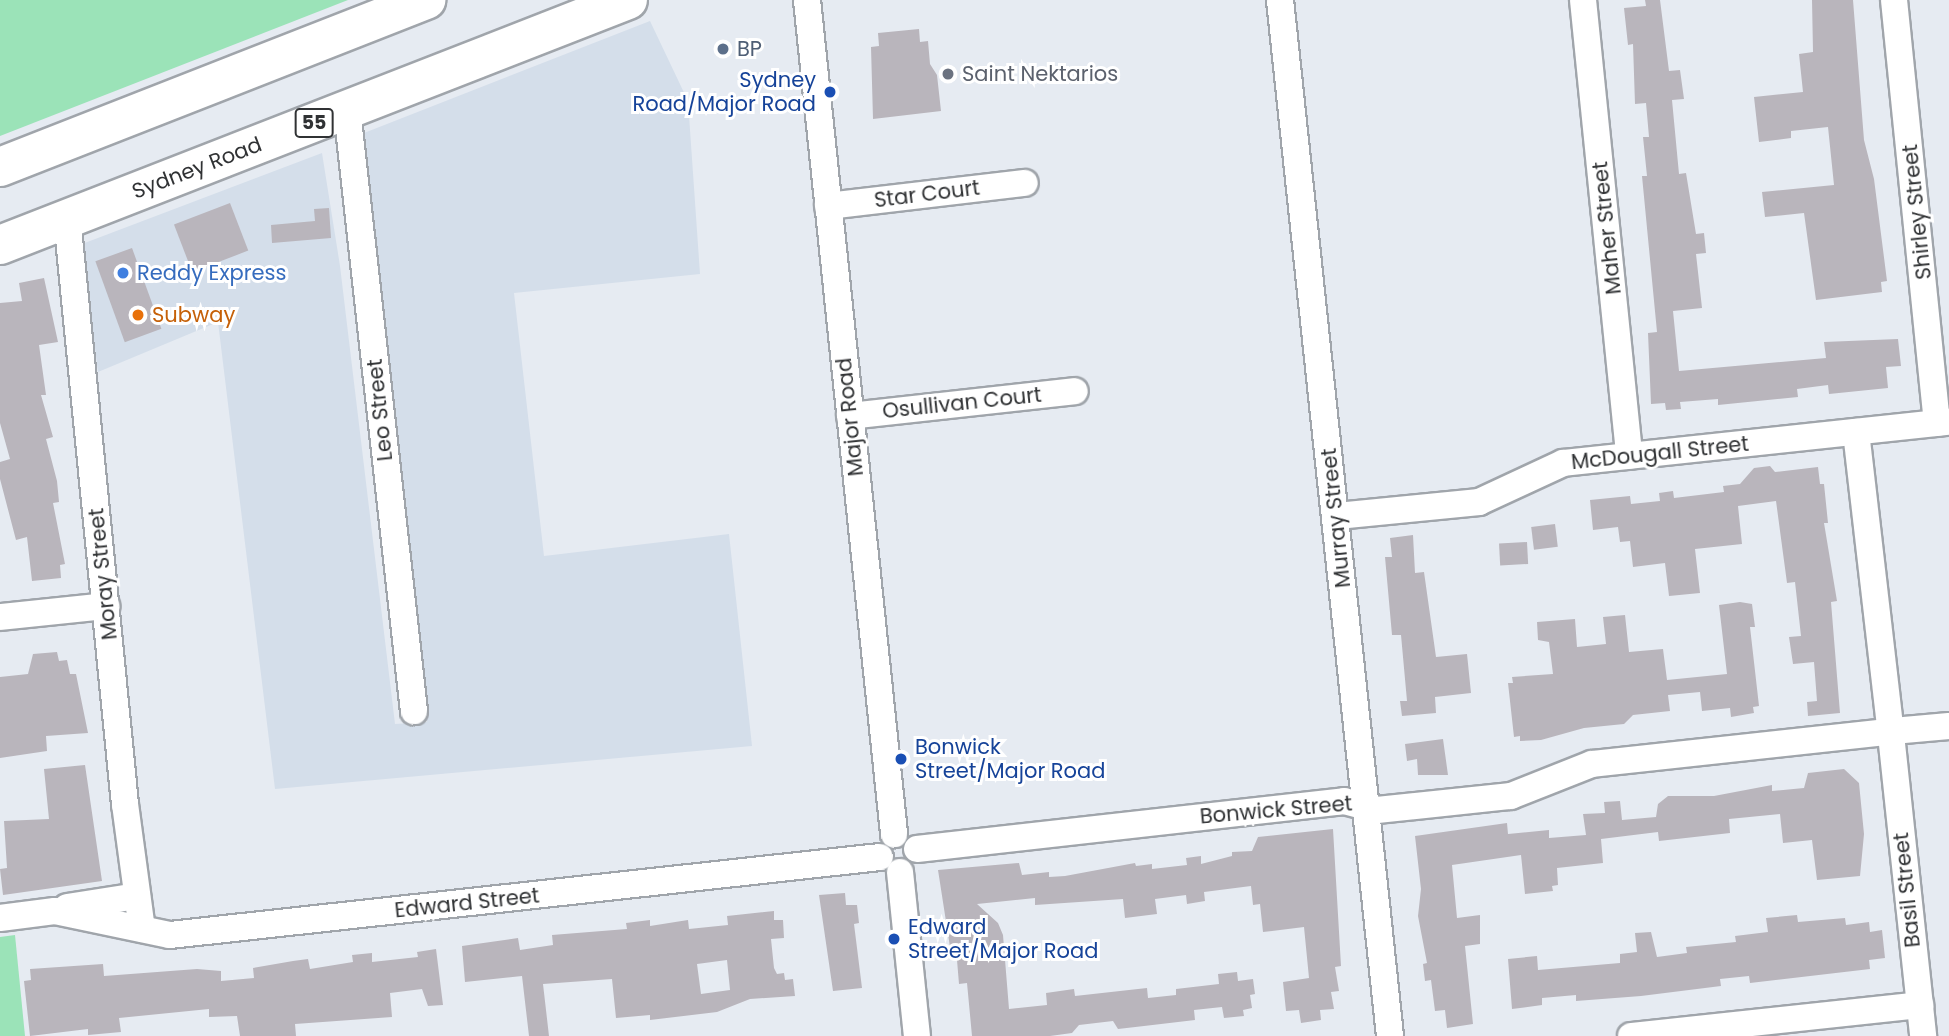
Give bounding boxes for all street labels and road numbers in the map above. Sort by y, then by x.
road number: 55 [293,108,335,139]
street label: Sydney Road [129,132,265,204]
street label: Shirley Street [1897,143,1937,281]
street label: Maher Street [1587,160,1627,296]
street label: Star Court [873,175,981,213]
street label: Major Road [831,357,869,477]
street label: Leo Street [362,358,398,462]
street label: Osullivan Court [881,382,1043,424]
street label: McDougall Street [1570,431,1750,475]
street label: Murray Street [1316,447,1356,589]
street label: Moray Street [84,507,122,641]
street label: Bonwick Street [1199,791,1353,829]
street label: Basil Street [1888,831,1926,949]
street label: Edward Street [393,883,541,923]

